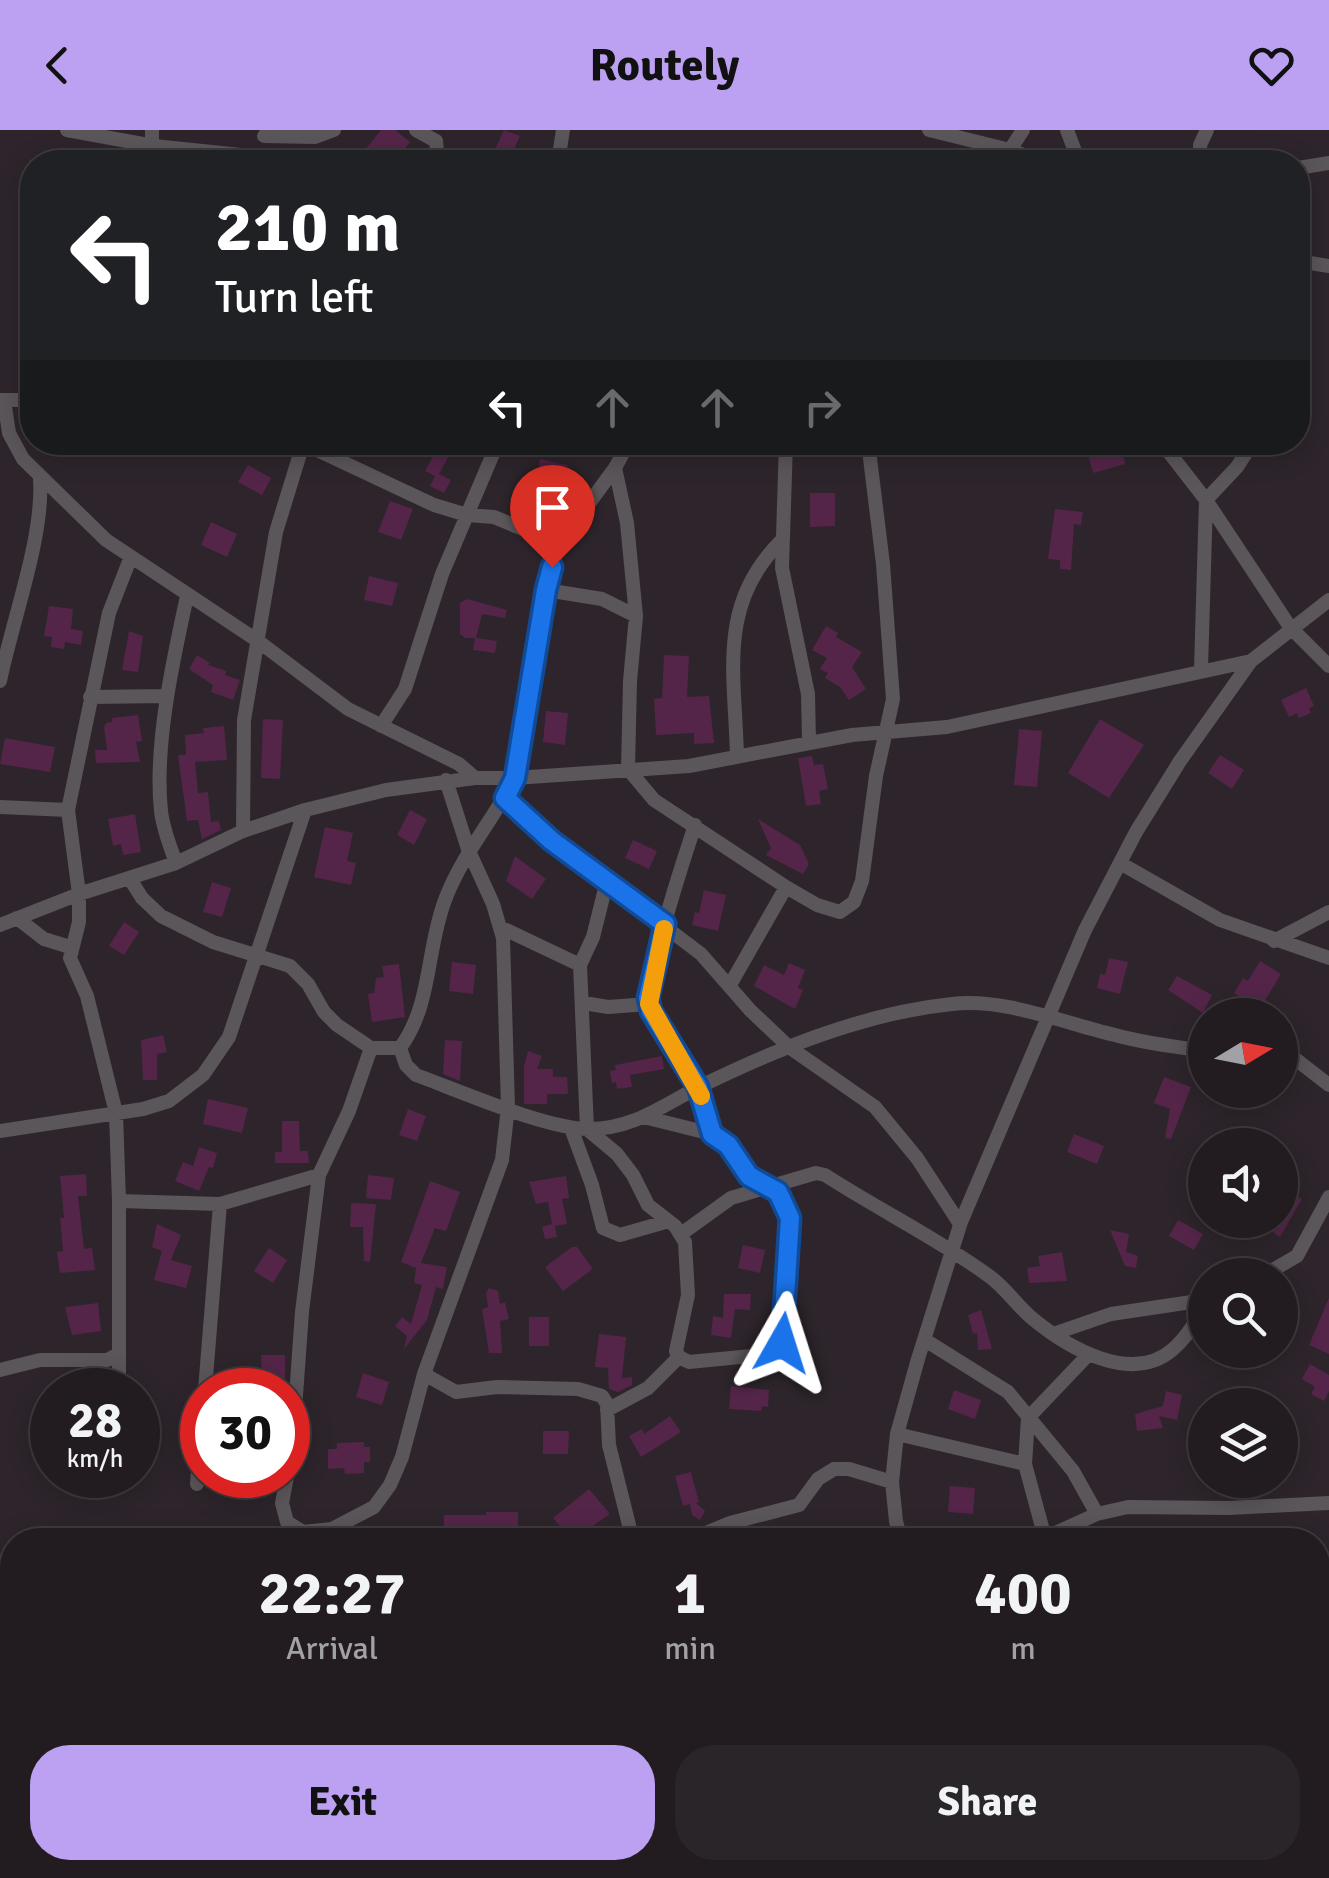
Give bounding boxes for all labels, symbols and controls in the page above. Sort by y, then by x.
icon: back [30,38,85,93]
text: Routely [590,38,739,93]
icon: heart [1244,38,1299,93]
text: 210 m [215,184,400,270]
icon: left [50,190,180,320]
text: Turn left [215,270,374,325]
icon: left [480,380,535,435]
icon: ahead [585,380,640,435]
icon: ahead [690,380,745,435]
icon: right [795,380,850,435]
pin [510,465,595,568]
icon: arrive [525,480,580,535]
north arrow [1188,998,1298,1108]
map controls [1188,998,1298,1498]
button: sound [1188,1128,1298,1238]
button: search [1188,1258,1298,1368]
position arrow [730,1291,834,1395]
speed limit sign: 30 [180,1368,310,1498]
button: layers [1188,1388,1298,1498]
text: 28 [68,1390,122,1452]
text: km/h [67,1443,123,1474]
text: 22:27 [258,1557,406,1631]
text: 1 [674,1557,706,1631]
text: 400 [974,1557,1072,1631]
text: Arrival [286,1629,378,1668]
text: min [664,1629,716,1668]
text: m [1010,1629,1036,1668]
button: Exit [30,1745,655,1860]
button: Share [675,1745,1300,1860]

